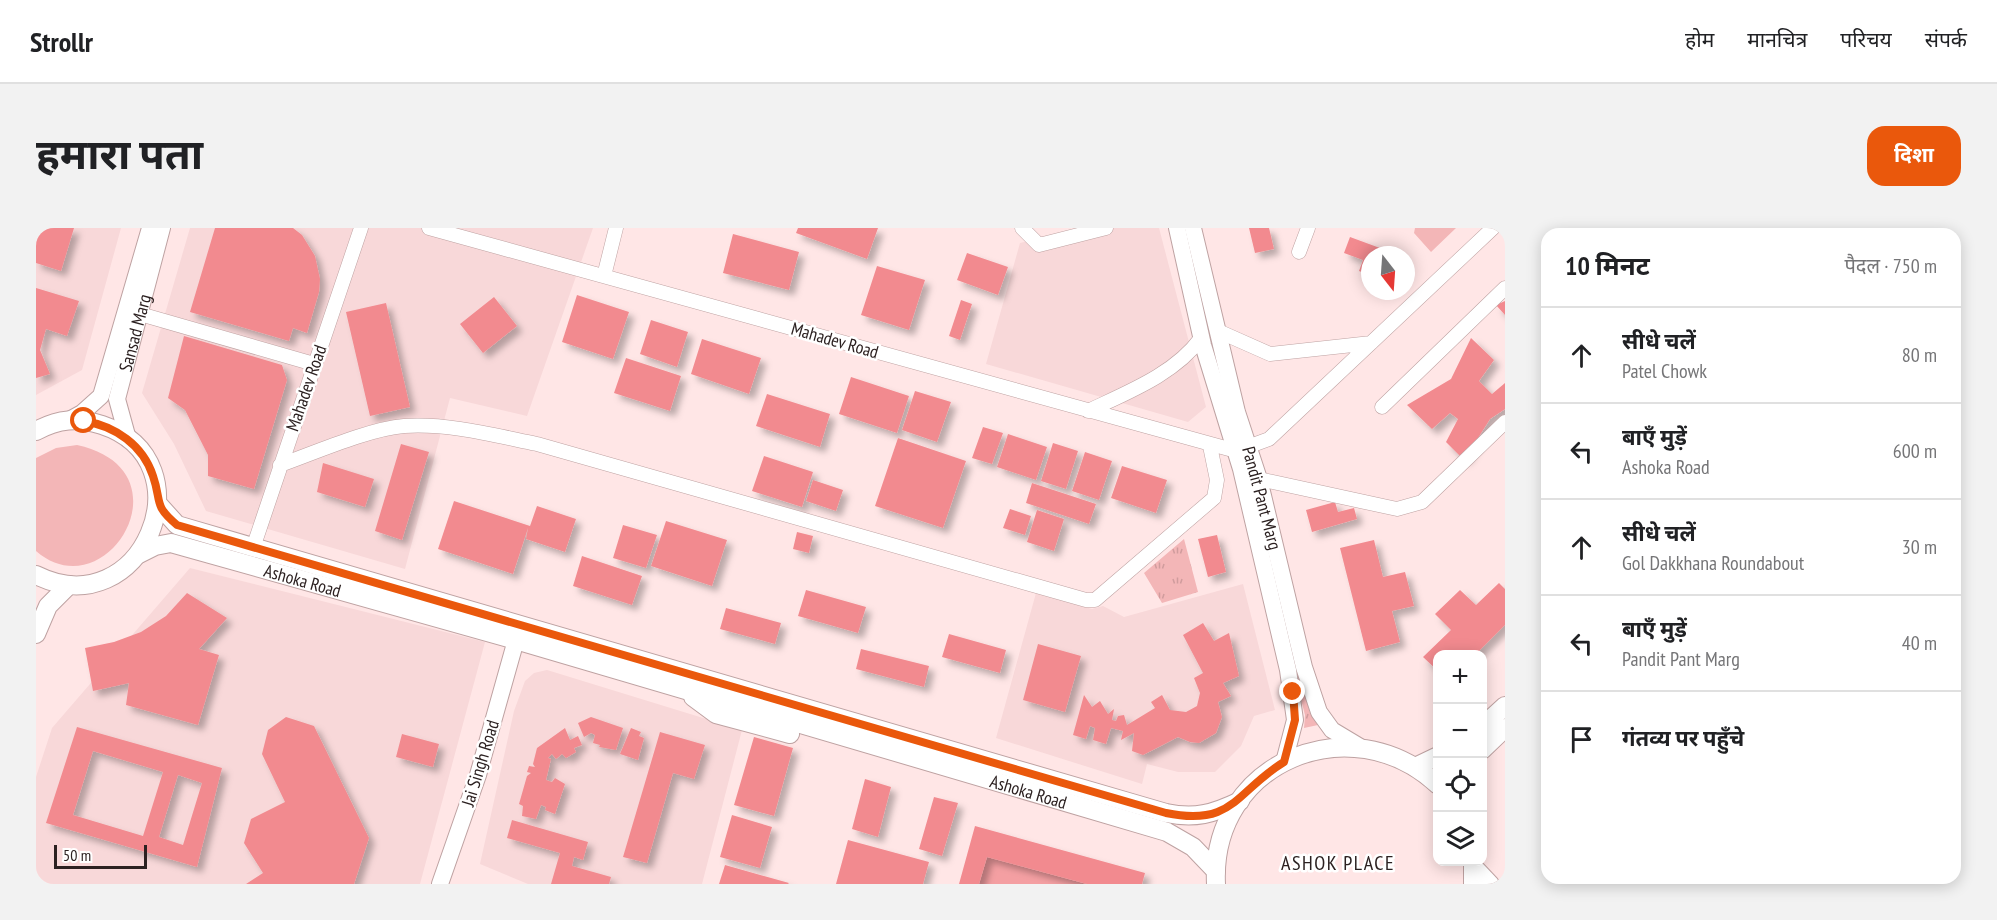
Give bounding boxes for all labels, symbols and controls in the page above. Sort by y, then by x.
text: Strollr [30,23,93,60]
text: होम [1685,26,1714,53]
text: मानचित्र [1747,26,1807,53]
text: परिचय [1840,26,1892,53]
text: संपर्क [1925,26,1967,53]
text: हमारा पता [36,126,203,181]
button: दिशा [1867,126,1961,186]
north arrow [1361,246,1415,300]
text: 10 मिनट [1565,249,1650,282]
text: पैदल · 750 m [1844,253,1937,279]
street label: Sansad Marg [113,292,156,374]
street label: Mahadev Road [789,317,881,363]
text: सीधे चलें [1622,327,1696,355]
icon: ahead [1565,339,1598,372]
street label: Mahadev Road [281,342,331,434]
text: 80 m [1902,342,1937,368]
text: Patel Chowk [1622,358,1707,384]
route start [70,407,96,433]
text: बाएँ मुड़ें [1622,423,1687,451]
icon: left [1565,435,1598,468]
text: 600 m [1893,438,1937,464]
street label: Pandit Pant Marg [1237,444,1287,552]
text: Ashoka Road [1622,454,1710,480]
text: सीधे चलें [1622,519,1696,547]
icon: ahead [1565,531,1598,564]
text: 30 m [1902,534,1937,560]
text: Gol Dakkhana Roundabout [1622,550,1804,576]
street label: Ashoka Road [262,558,344,602]
text: बाएँ मुड़ें [1622,615,1687,643]
icon: left [1565,627,1598,660]
text: 40 m [1902,630,1937,656]
text: Pandit Pant Marg [1622,646,1740,672]
map controls [1433,650,1487,866]
button: + [1433,650,1487,704]
route end [1279,678,1305,704]
button: − [1433,704,1487,758]
street label: Jai Singh Road [456,717,504,810]
icon: arrive [1565,723,1598,756]
text: गंतव्य पर पहुँचे [1622,724,1744,752]
button: locate [1433,758,1487,812]
street label: Ashoka Road [987,769,1070,813]
button: layers [1433,812,1487,866]
scale bar [54,842,147,870]
text: 50 m [63,845,91,865]
district label: ASHOK PLACE [1281,850,1395,876]

